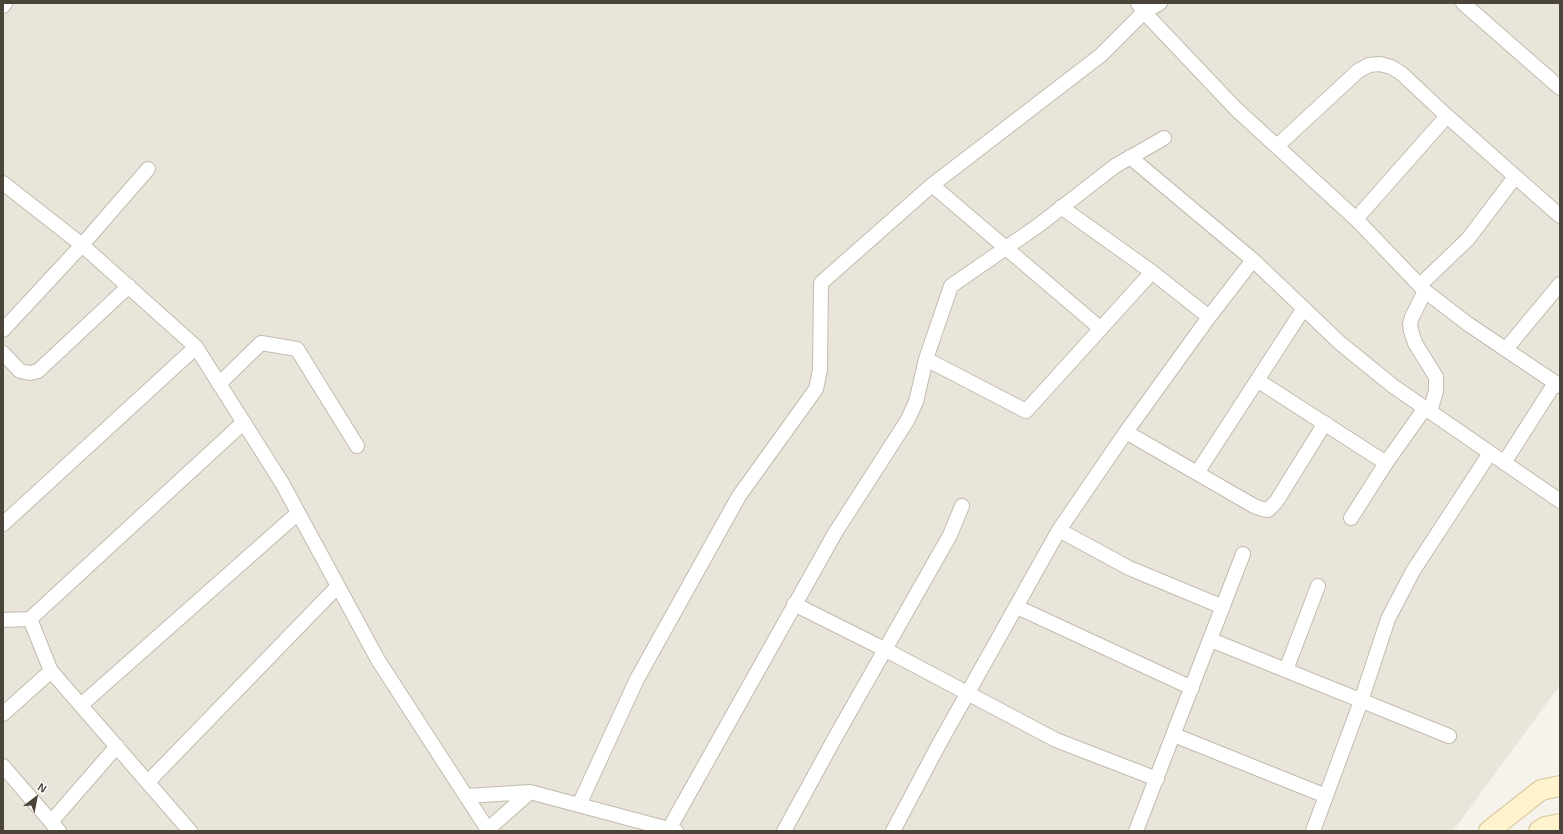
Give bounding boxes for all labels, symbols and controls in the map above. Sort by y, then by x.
north arrow [16,778,56,818]
text: N [36,781,49,795]

